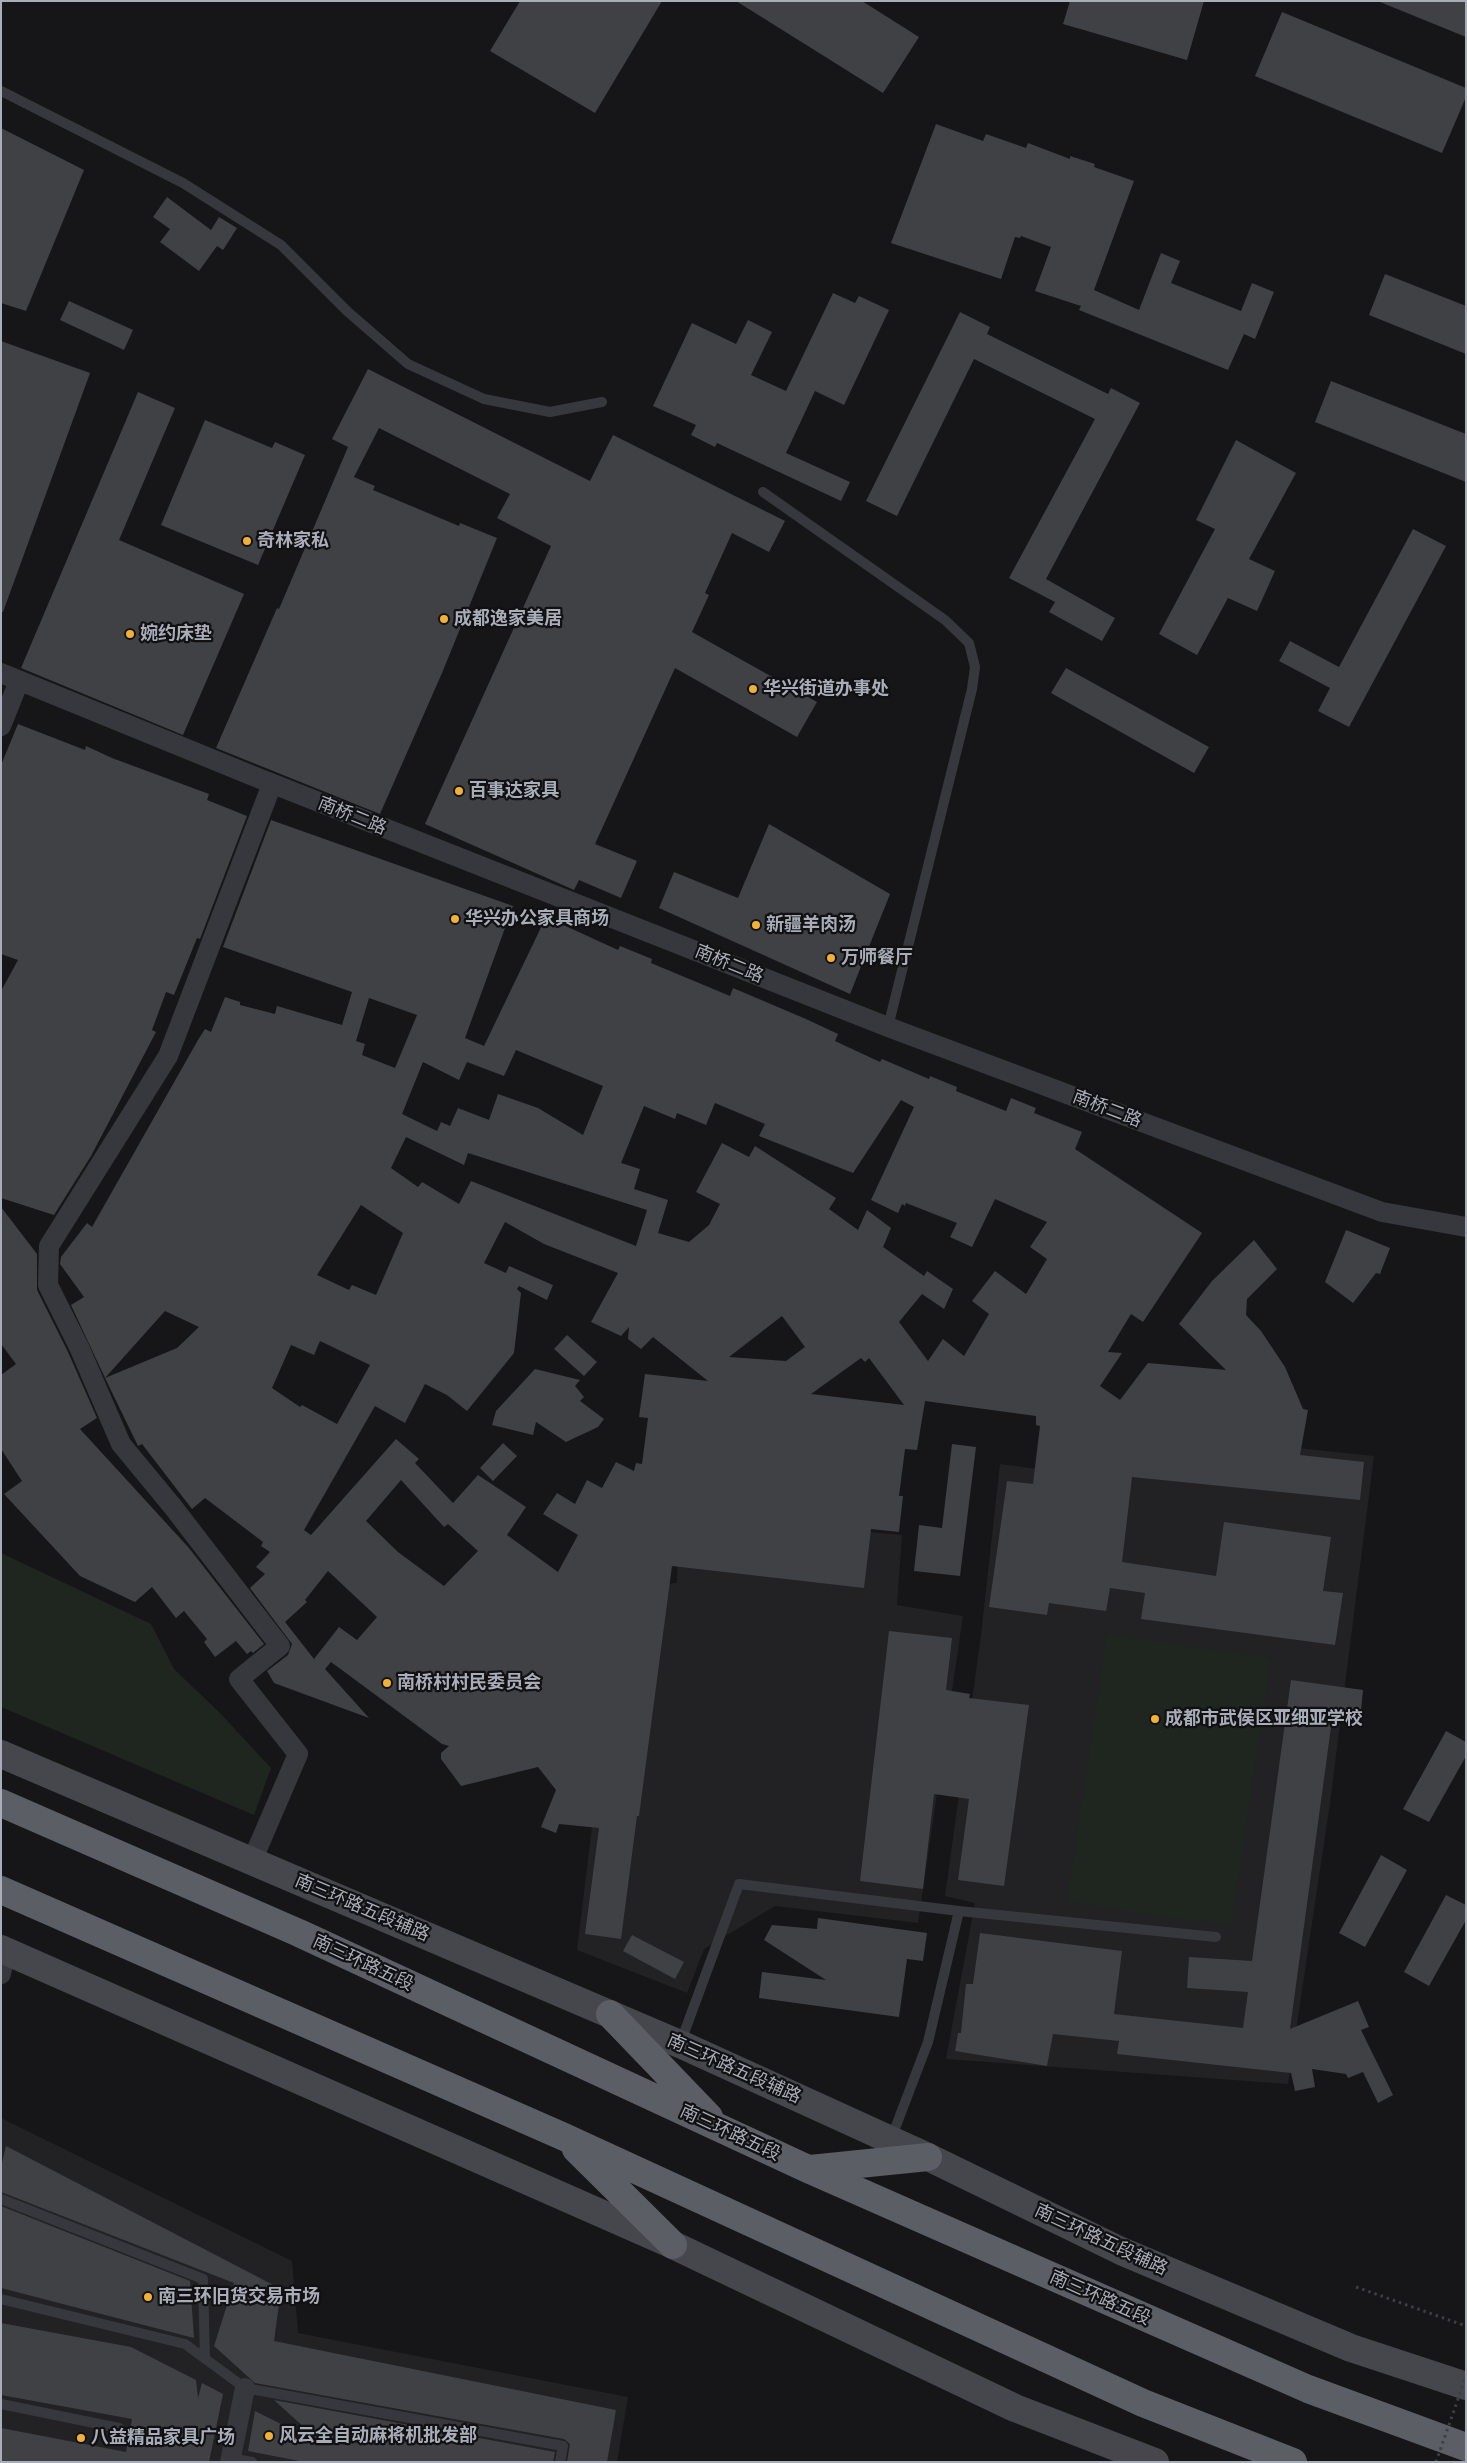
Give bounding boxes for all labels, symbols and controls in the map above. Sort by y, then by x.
place label: 奇林家私 [257,530,329,552]
marker: 奇林家私 [241,535,253,547]
place label: 成都逸家美居 [454,608,562,630]
marker: 成都逸家美居 [438,613,450,625]
place label: 婉约床垫 [140,623,212,645]
marker: 婉约床垫 [124,628,136,640]
place label: 华兴街道办事处 [763,678,889,700]
marker: 华兴街道办事处 [747,683,759,695]
place label: 百事达家具 [469,780,559,802]
marker: 百事达家具 [453,785,465,797]
street label: 南桥二路 [315,793,389,839]
place label: 华兴办公家具商场 [465,908,609,930]
marker: 华兴办公家具商场 [449,913,461,925]
place label: 新疆羊肉汤 [766,914,856,936]
marker: 新疆羊肉汤 [750,919,762,931]
street label: 南桥二路 [692,941,766,987]
place label: 万师餐厅 [841,947,913,969]
marker: 万师餐厅 [825,952,837,964]
street label: 南桥二路 [1070,1086,1144,1132]
place label: 南桥村村民委员会 [397,1672,541,1694]
marker: 南桥村村民委员会 [381,1677,393,1689]
place label: 成都市武侯区亚细亚学校 [1165,1708,1363,1730]
marker: 成都市武侯区亚细亚学校 [1149,1713,1161,1725]
street label: 南三环路五段辅路 [292,1870,432,1946]
street label: 南三环路五段 [309,1930,417,1996]
street label: 南三环路五段辅路 [664,2030,804,2108]
street label: 南三环路五段 [676,2100,784,2166]
street label: 南三环路五段辅路 [1031,2200,1171,2280]
street label: 南三环路五段 [1046,2266,1154,2330]
place label: 南三环旧货交易市场 [158,2286,320,2308]
marker: 南三环旧货交易市场 [142,2291,154,2303]
place label: 风云全自动麻将机批发部 [279,2425,477,2447]
place label: 八益精品家具广场 [91,2427,235,2449]
marker: 风云全自动麻将机批发部 [263,2430,275,2442]
marker: 八益精品家具广场 [75,2432,87,2444]

